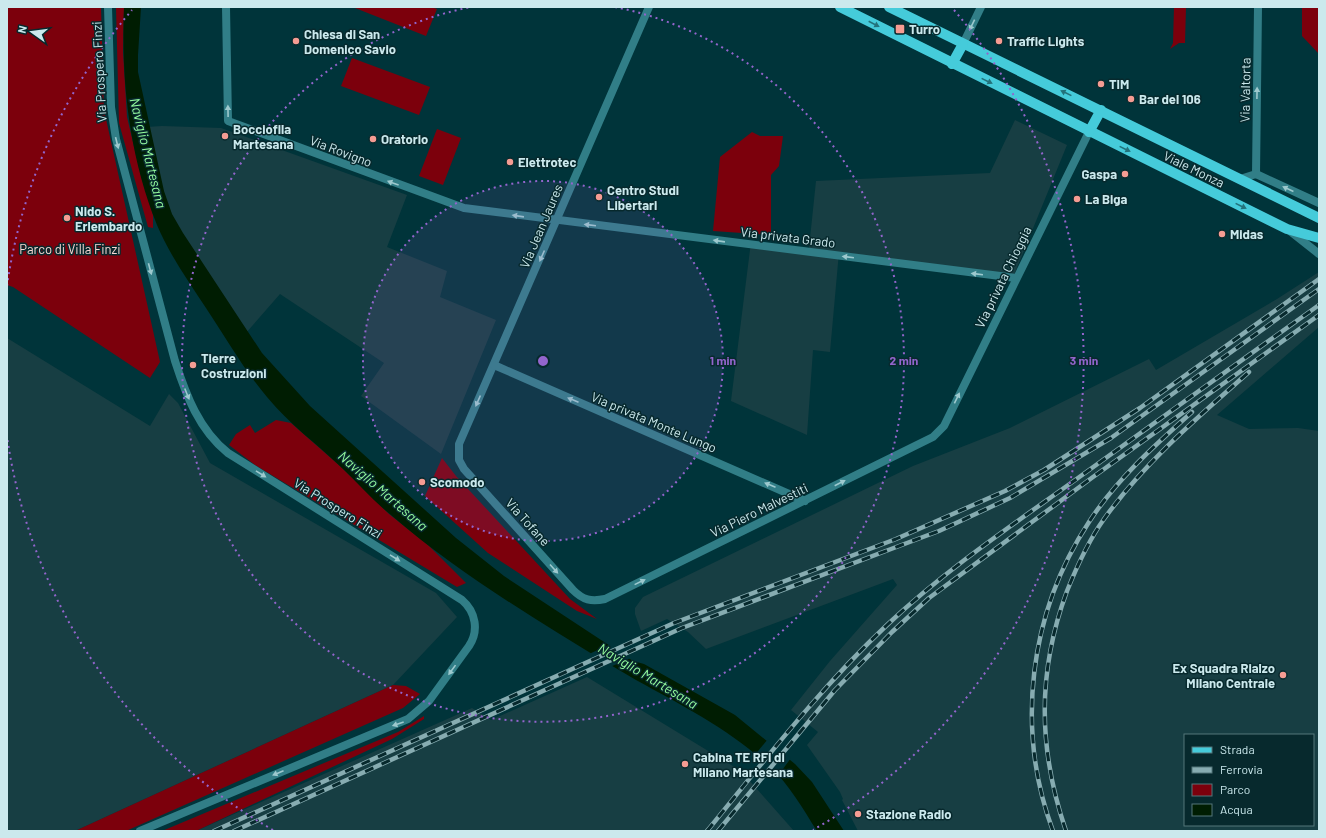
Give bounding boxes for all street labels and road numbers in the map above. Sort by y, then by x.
street label: Via Prospero Finzi [88,21,110,123]
street label: Via Valtorta [1236,57,1254,123]
street label: Via Rovigno [308,132,374,170]
street label: Viale Monza [1161,147,1227,191]
street label: Via Jean Jaures [516,182,566,270]
street label: Via privata Grado [740,223,836,251]
street label: Via privata Chioggia [971,224,1035,330]
street label: Via privata Monte Lungo [589,388,719,456]
street label: Via Prospero Finzi [291,474,385,542]
street label: Via Piero Malvestiti [708,479,810,541]
street label: Via Tofane [502,495,554,549]

